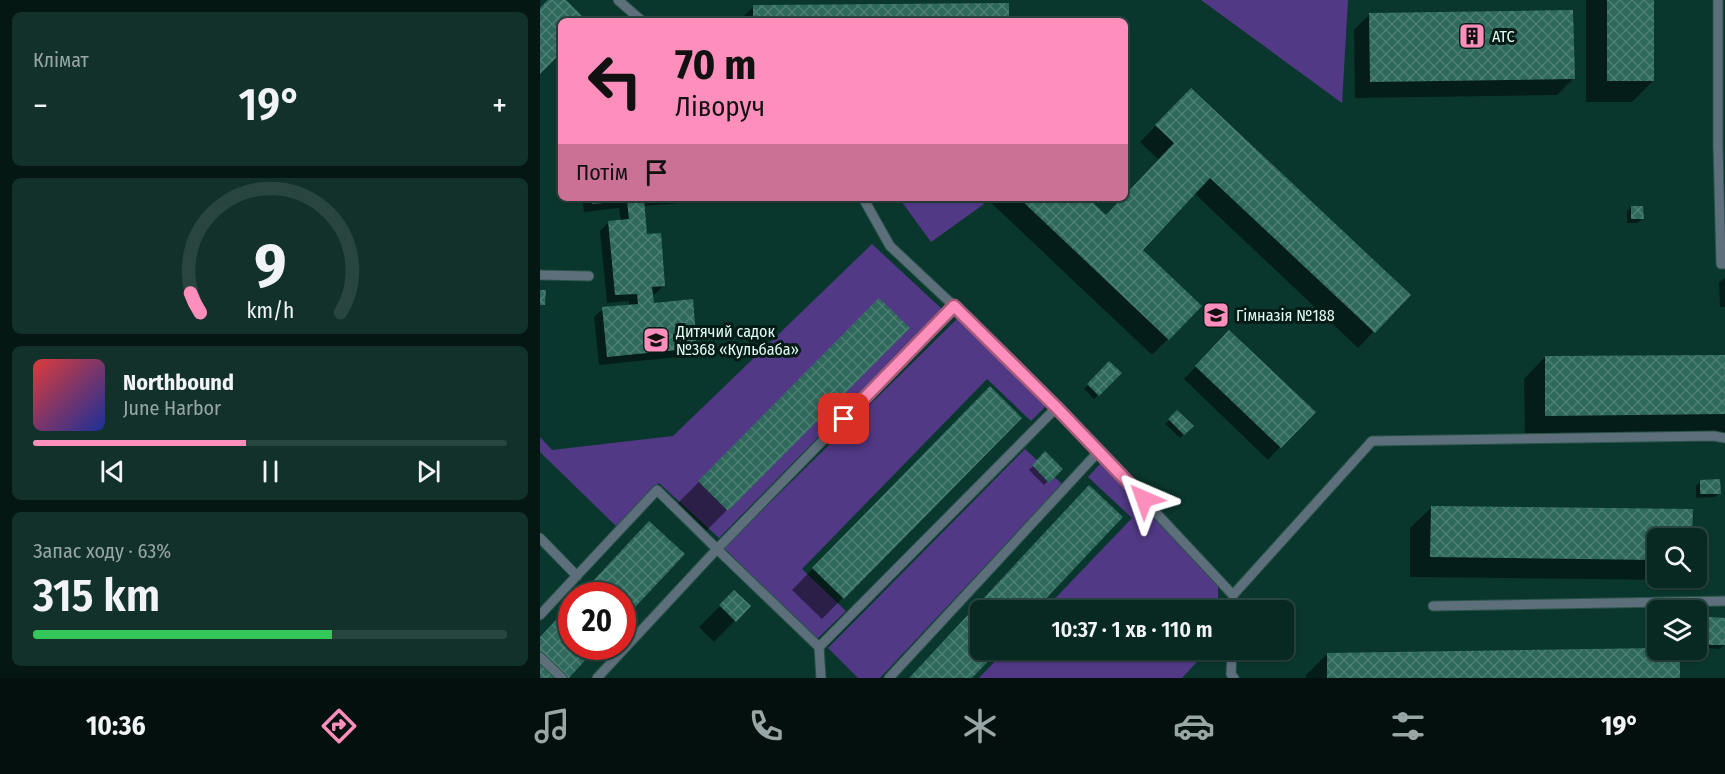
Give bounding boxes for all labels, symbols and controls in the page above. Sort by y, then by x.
building icon: АТС [1457,21,1487,51]
place label: АТС [1492,27,1515,46]
text: 70 m [675,40,756,90]
icon: left [576,42,654,120]
text: Клімат [33,48,89,72]
text: 19° [239,78,301,132]
text: − [33,86,48,126]
text: + [492,86,507,126]
text: Ліворуч [675,91,765,123]
icon: arrive [640,156,673,189]
text: Потім [576,159,628,186]
text: 9 [254,229,286,304]
text: km/h [246,298,294,324]
school or university icon: Гімназія №188 [1201,300,1231,330]
place label: Гімназія №188 [1236,306,1335,325]
place label: Дитячий садок №368 «Кульбаба» [675,322,799,359]
school or university icon: Дитячий садок №368 «Кульбаба» [641,325,671,355]
text: Northbound [123,369,234,396]
pin [818,393,869,444]
text: June Harbor [123,396,221,420]
icon: arrive [827,402,860,435]
icon: previous [96,455,129,488]
icon: pause [254,455,287,488]
icon: next [412,455,445,488]
position arrow [1112,467,1176,531]
map controls [1647,528,1707,660]
button: search [1647,528,1707,588]
text: Запас ходу · 63% [33,539,171,563]
text: 315 km [33,569,160,623]
speed limit sign: 20 [558,582,636,660]
button: layers [1647,600,1707,660]
text: 10:37 · 1 хв · 110 m [1051,616,1213,643]
icon: directions [318,705,360,747]
icon: music [531,705,573,747]
icon: phone [745,705,787,747]
icon: climate [959,705,1001,747]
icon: car [1173,705,1215,747]
icon: filters [1387,705,1429,747]
text: 10:36 [86,710,146,742]
text: 19° [1601,710,1639,742]

